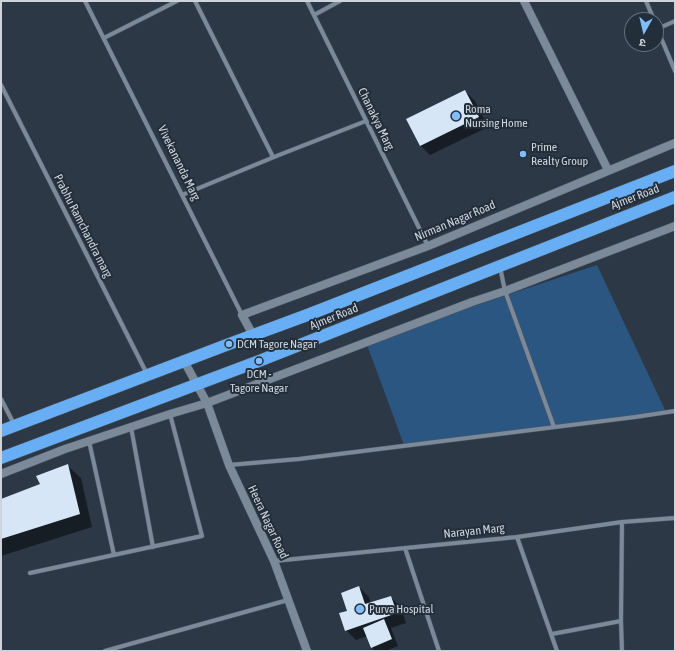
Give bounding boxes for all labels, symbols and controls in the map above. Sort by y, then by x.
north arrow [624,12,664,52]
text: उ [638,37,646,49]
street label: Chanakya Marg [355,86,397,152]
place label: Roma Nursing Home [465,102,528,130]
marker: Roma Nursing Home [450,110,462,122]
street label: Vivekananda Marg [155,123,203,203]
place label: Prime Realty Group [531,140,588,168]
marker: Prime Realty Group [518,149,528,159]
street label: Prabhu Ramchandra marg [51,172,115,280]
street label: Ajmer Road [609,181,661,213]
street label: Nirman Nagar Road [412,198,498,244]
street label: Ajmer Road [308,301,360,333]
place label: DCM Tagore Nagar [237,337,317,351]
marker: DCM Tagore Nagar [224,339,234,349]
marker: DCM - Tagore Nagar [254,356,264,366]
place label: DCM - Tagore Nagar [230,367,288,395]
street label: Heera Nagar Road [245,483,291,561]
street label: Narayan Marg [443,521,505,541]
place label: Purva Hospital [369,602,434,616]
marker: Purva Hospital [354,603,366,615]

